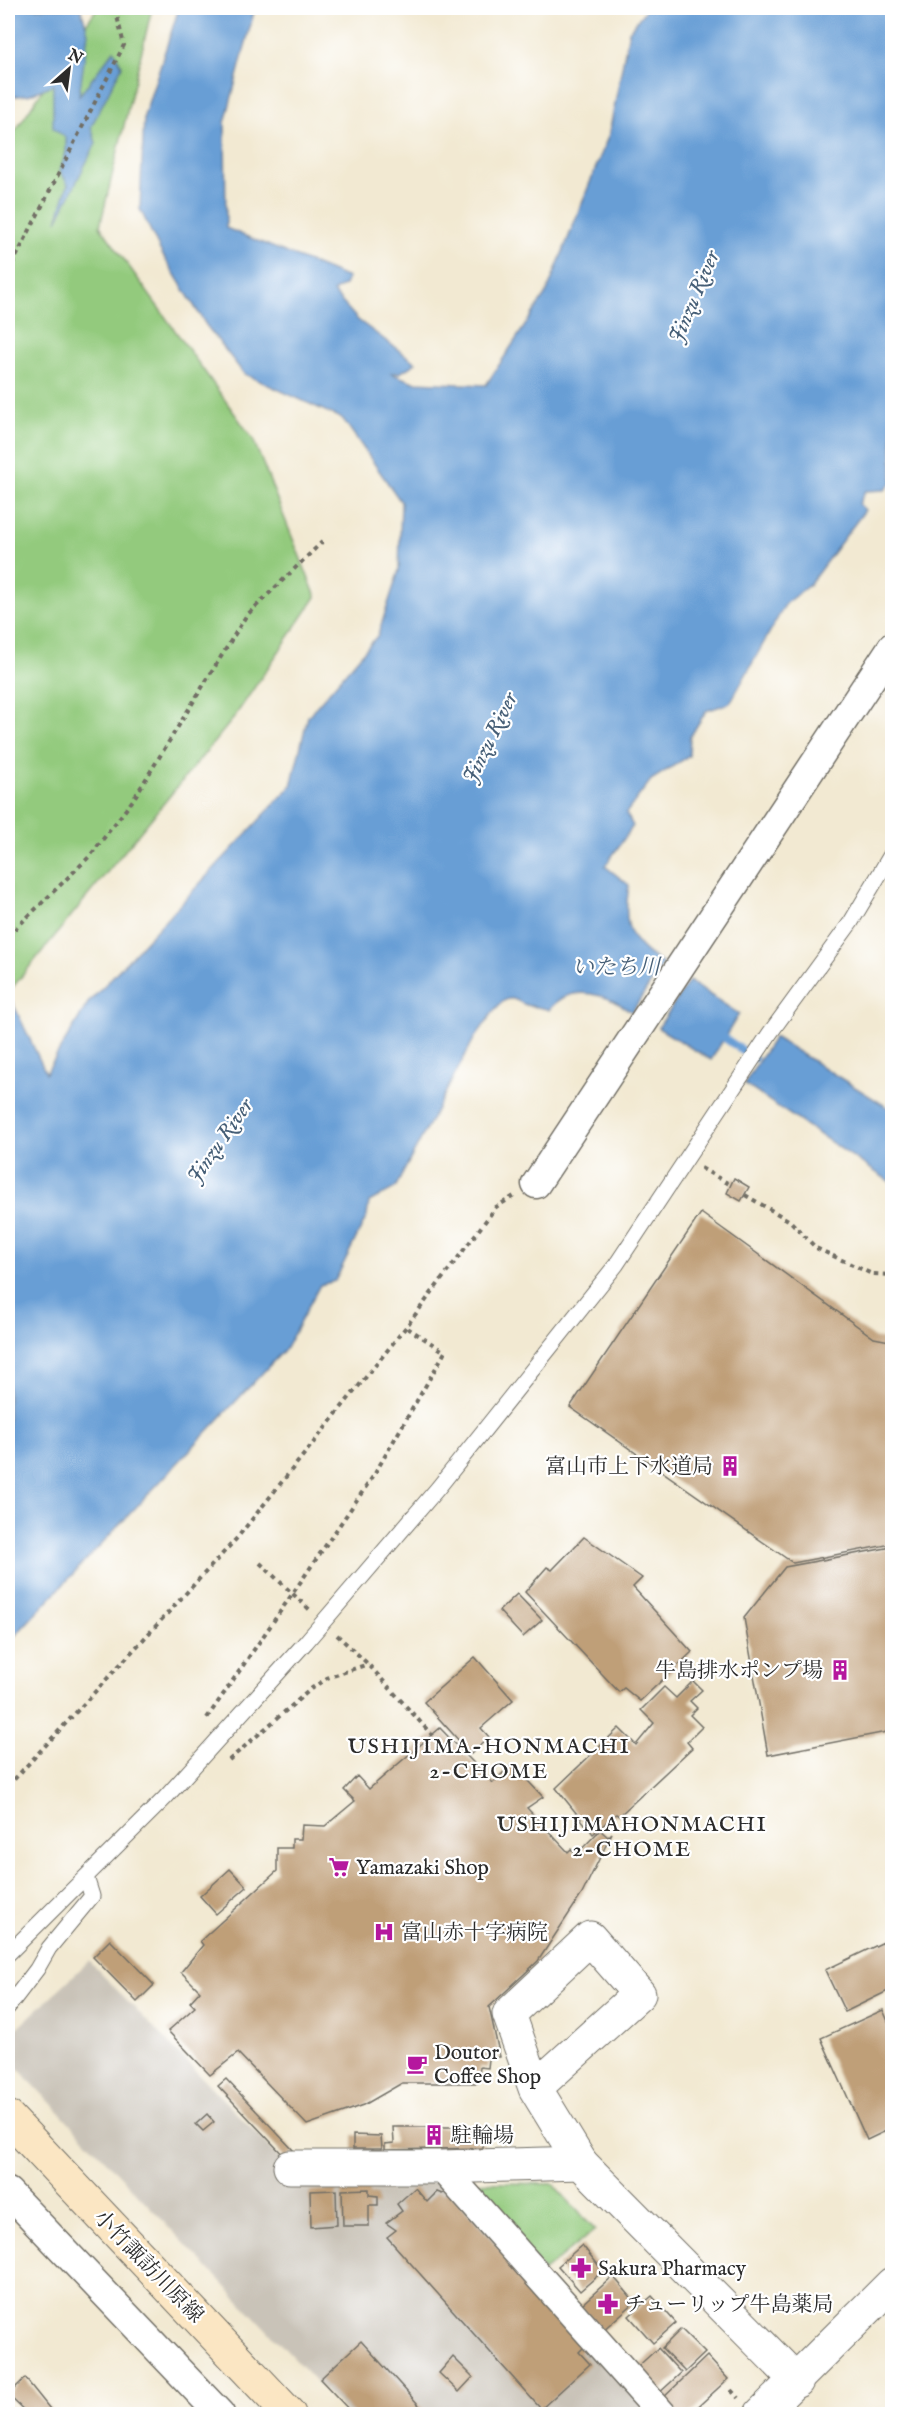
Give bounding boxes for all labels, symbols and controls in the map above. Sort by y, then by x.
north arrow [39,39,99,99]
text: N [63,45,86,70]
water label: Jinzu River [663,245,727,347]
water label: Jinzu River [457,687,525,788]
water label: いたち川 [572,954,662,982]
water label: Jinzu River [181,1092,261,1189]
place label: 富山市上下水道局 [545,1454,713,1481]
building icon: 富山市上下水道局 [718,1454,742,1478]
place label: 牛島排水ポンプ場 [655,1658,823,1685]
building icon: 牛島排水ポンプ場 [828,1658,852,1682]
district label: USHIJIMA-HONMACHI 2-CHOME [348,1733,630,1786]
district label: USHIJIMAHONMACHI 2-CHOME [496,1811,768,1864]
supermarket icon: Yamazaki Shop [327,1855,351,1879]
place label: Yamazaki Shop [356,1855,489,1882]
hospital icon: 富山赤十字病院 [372,1920,396,1944]
place label: 富山赤十字病院 [401,1920,548,1947]
place label: Doutor Coffee Shop [434,2040,541,2091]
cafe icon: Doutor Coffee Shop [405,2052,429,2076]
building icon: 駐輪場 [422,2123,446,2147]
place label: 駐輪場 [451,2123,514,2150]
street label: 小竹諏訪川原線 [87,2205,209,2329]
pharmacy icon: Sakura Pharmacy [569,2256,593,2280]
place label: Sakura Pharmacy [598,2256,747,2283]
pharmacy icon: チューリップ牛島薬局 [596,2292,620,2316]
place label: チューリップ牛島薬局 [625,2292,834,2319]

